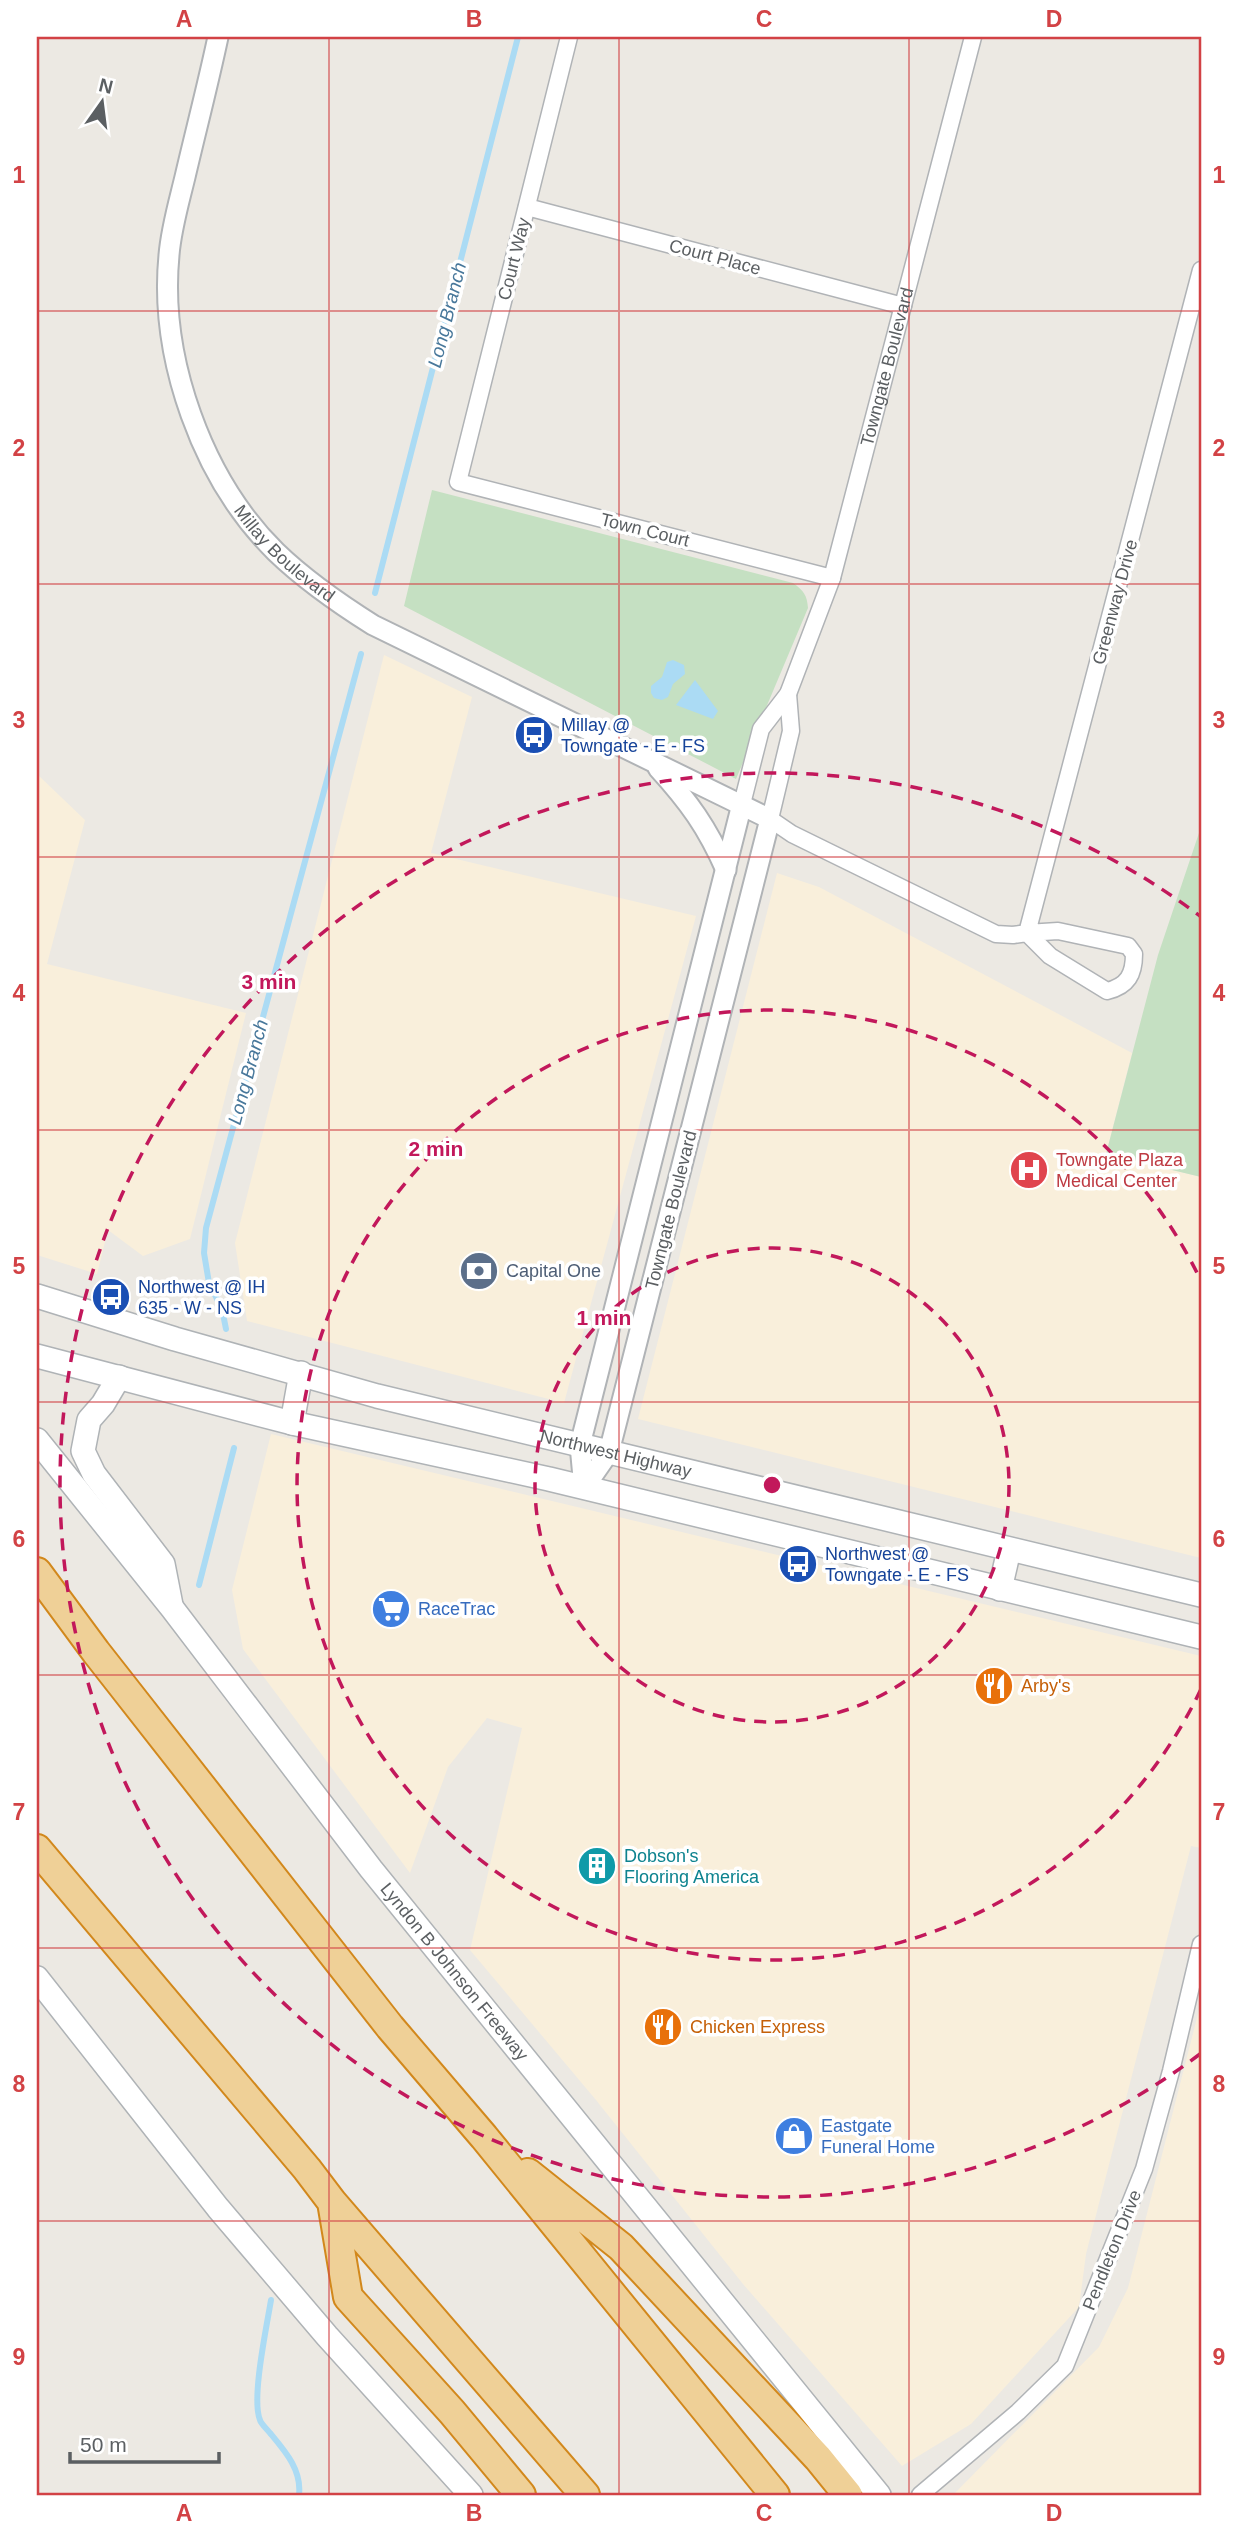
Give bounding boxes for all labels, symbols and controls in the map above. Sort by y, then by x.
text: A [176,6,192,32]
text: B [466,6,482,32]
text: C [756,6,772,32]
text: D [1046,6,1062,32]
north arrow [66,66,136,136]
text: N [97,74,115,98]
text: 1 [13,162,26,188]
text: 1 [1213,162,1226,188]
street label: Court Way [494,216,534,302]
street label: Court Place [667,235,763,279]
water label: Long Branch [424,260,470,370]
street label: Towngate Boulevard [857,285,917,448]
text: 2 [13,435,25,461]
text: 2 [1213,435,1225,461]
street label: Millay Boulevard [230,501,338,606]
street label: Town Court [598,509,692,551]
street label: Greenway Drive [1089,537,1141,667]
text: 3 [13,707,25,733]
text: 3 [1213,707,1225,733]
bus stop icon: Millay @ Towngate - E - FS [513,714,555,756]
place label: Millay @ Towngate - E - FS [561,715,705,756]
text: 3 min [242,970,296,993]
text: 4 [13,980,26,1006]
text: 4 [1213,980,1226,1006]
water label: Long Branch [224,1017,272,1127]
street label: Towngate Boulevard [642,1128,700,1292]
text: 2 min [409,1137,463,1160]
hospital icon: Towngate Plaza Medical Center [1008,1149,1050,1191]
place label: Towngate Plaza Medical Center [1056,1150,1184,1191]
bank icon: Capital One [458,1250,500,1292]
text: 5 [13,1253,26,1279]
text: 5 [1213,1253,1226,1279]
place label: Capital One [506,1261,601,1281]
bus stop icon: Northwest @ IH 635 - W - NS [90,1276,132,1318]
place label: Northwest @ IH 635 - W - NS [138,1277,265,1318]
text: 1 min [577,1306,631,1329]
street label: Northwest Highway [538,1426,693,1482]
centre of rings [760,1473,784,1497]
text: 6 [13,1526,25,1552]
text: 6 [1213,1526,1225,1552]
bus stop icon: Northwest @ Towngate - E - FS [777,1543,819,1585]
place label: Northwest @ Towngate - E - FS [825,1544,969,1585]
supermarket icon: RaceTrac [370,1588,412,1630]
place label: RaceTrac [418,1599,495,1619]
restaurant icon: Arby's [973,1665,1015,1707]
place label: Arby's [1021,1676,1070,1696]
text: 7 [13,1799,25,1825]
text: 7 [1213,1799,1225,1825]
building icon: Dobson's Flooring America [576,1845,618,1887]
place label: Dobson's Flooring America [624,1846,760,1887]
street label: Lyndon B Johnson Freeway [376,1879,532,2064]
restaurant icon: Chicken Express [642,2006,684,2048]
place label: Chicken Express [690,2017,825,2037]
text: 8 [13,2071,26,2097]
text: 8 [1213,2071,1226,2097]
shop icon: Eastgate Funeral Home [773,2115,815,2157]
place label: Eastgate Funeral Home [821,2116,935,2157]
street label: Pendleton Drive [1079,2187,1145,2313]
text: 9 [13,2344,25,2370]
text: 9 [1213,2344,1225,2370]
scale bar [70,2420,219,2464]
text: 50 m [80,2433,127,2456]
text: A [176,2500,192,2526]
text: B [466,2500,482,2526]
text: C [756,2500,772,2526]
text: D [1046,2500,1062,2526]

